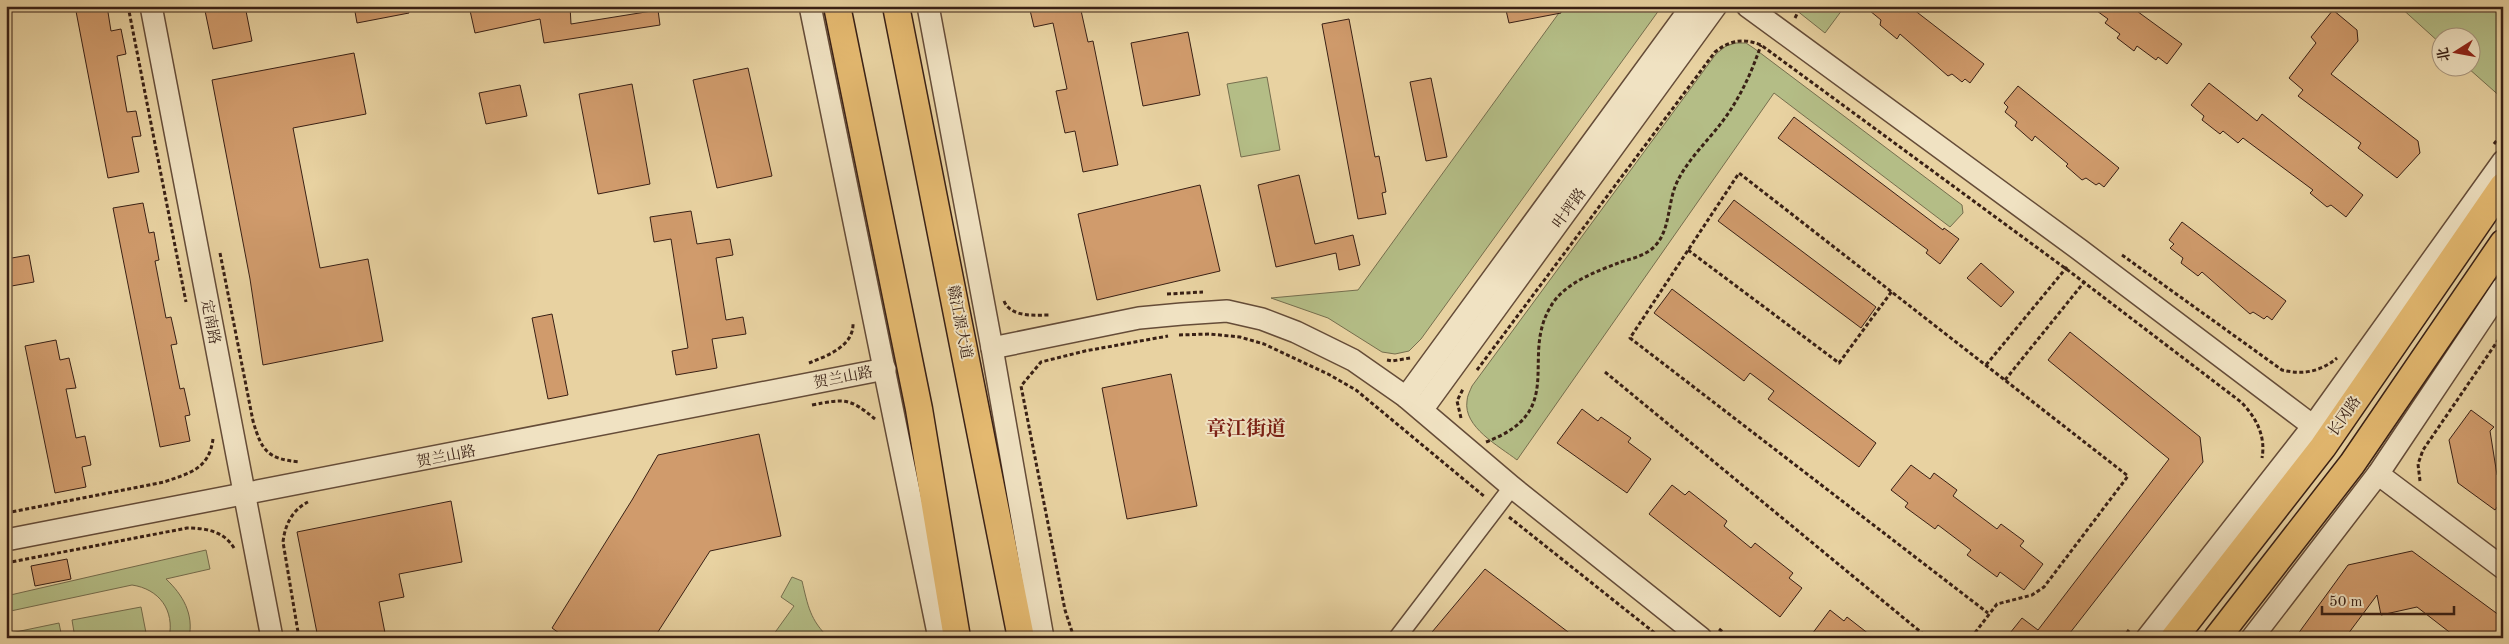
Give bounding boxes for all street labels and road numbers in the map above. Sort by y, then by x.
street label: 叶坪路 [1549,185,1590,231]
street label: 赣江源大道 [944,284,975,361]
street label: 定南路 [198,298,223,346]
street label: 贺兰山路 [812,363,874,392]
street label: 长冈路 [2325,393,2364,440]
street label: 贺兰山路 [415,442,477,471]

